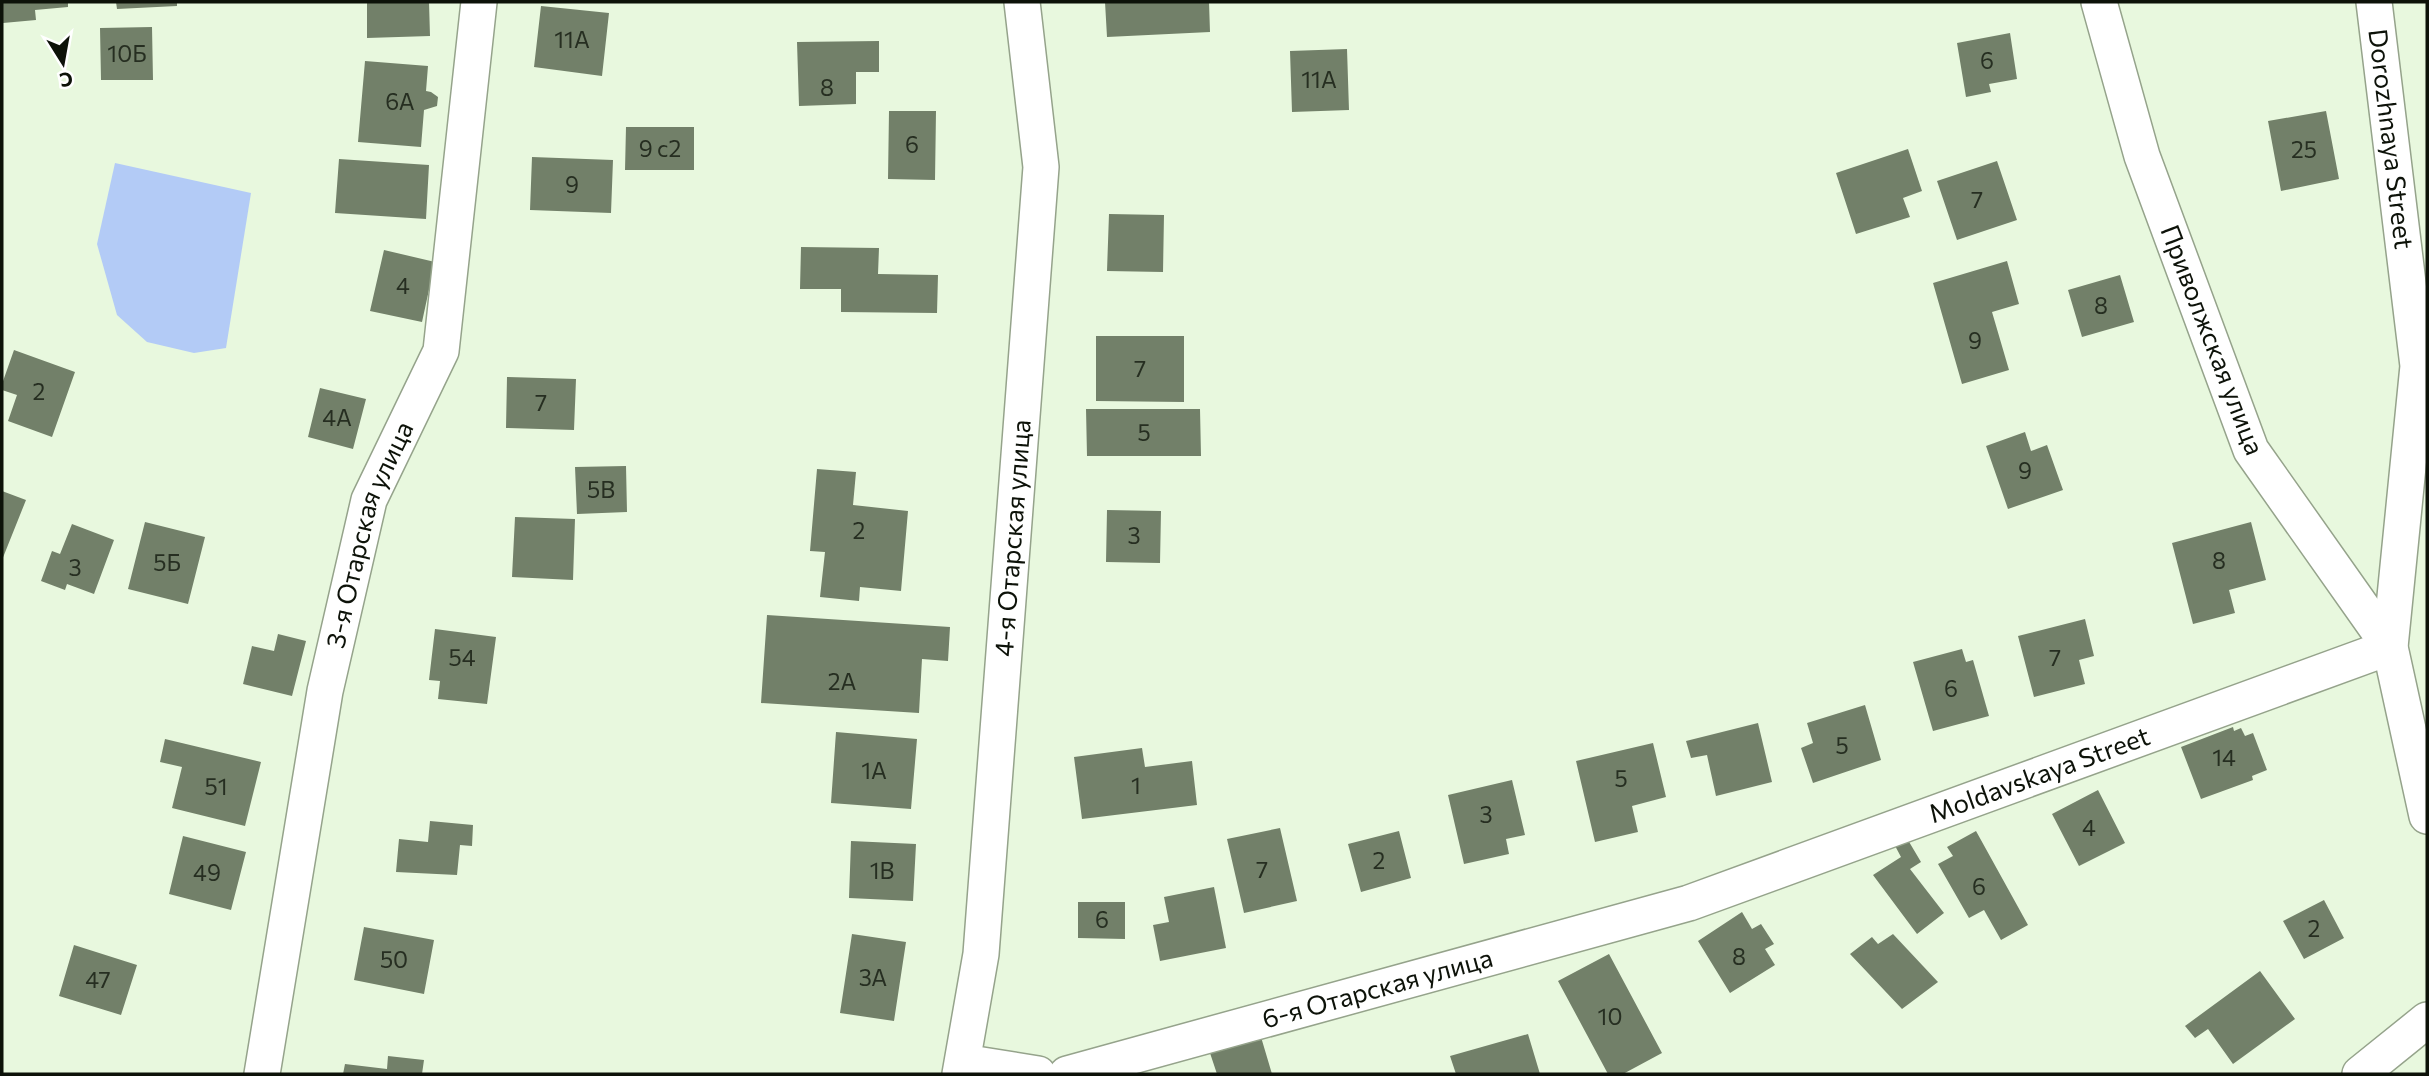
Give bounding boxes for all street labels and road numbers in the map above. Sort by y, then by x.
street label: Dorozhnaya Street [2363,27,2421,251]
street label: Приволжская улица [2155,220,2272,459]
street label: 3-я Отарская улица [318,416,419,651]
street label: 4-я Отарская улица [987,418,1036,658]
street label: Moldavskaya Street [1924,719,2154,828]
street label: 6-я Отарская улица [1258,941,1496,1034]

